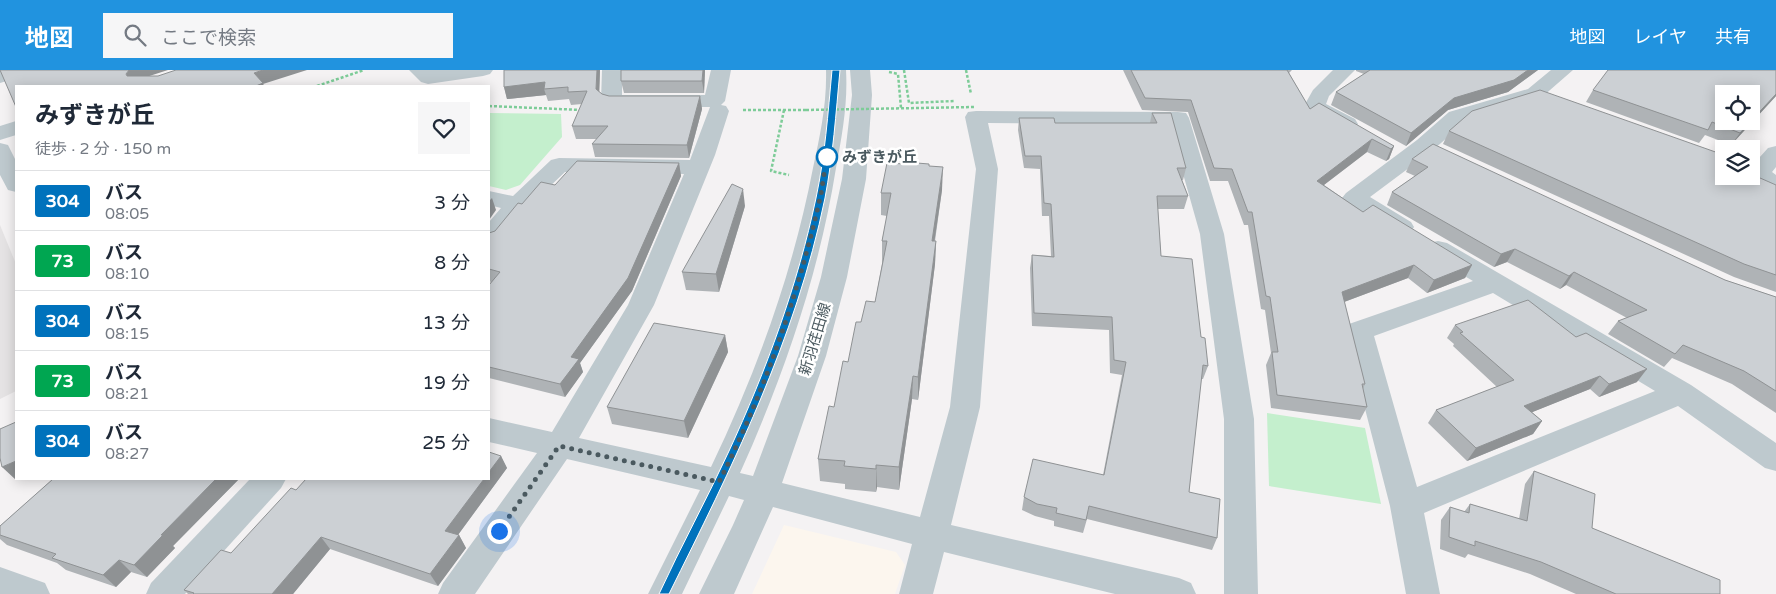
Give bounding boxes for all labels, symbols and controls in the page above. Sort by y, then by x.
search box [103,13,453,58]
icon: search [121,21,149,49]
text: 地図 [25,24,73,53]
text: 地図 [1570,26,1606,48]
text: レイヤ [1634,26,1687,48]
text: 共有 [1715,26,1751,48]
text: ここで検索 [161,27,256,49]
map controls [1715,85,1760,185]
button: locate [1715,85,1760,130]
text: みずきが丘 [35,101,155,130]
button: heart [418,102,470,154]
text: 徒歩 · 2 分 · 150 m [35,139,171,159]
button: layers [1715,140,1760,185]
marker: みずきが丘 [816,146,838,168]
place label: みずきが丘 [842,148,917,166]
text: バス [105,182,143,204]
text: 304 [46,190,79,212]
text: 3 分 [434,192,470,214]
text: 08:05 [105,204,149,224]
text: バス [105,242,143,264]
text: 73 [51,250,74,272]
text: 8 分 [434,252,470,274]
text: 08:10 [105,264,149,284]
street label: 新羽荏田線 [795,300,835,378]
text: バス [105,302,143,324]
text: 304 [46,310,79,332]
text: 13 分 [422,312,470,334]
text: 08:15 [105,324,149,344]
text: バス [105,362,143,384]
text: 73 [51,370,74,392]
text: 19 分 [422,372,470,394]
text: 08:21 [105,384,149,404]
text: バス [105,422,143,444]
text: 304 [46,430,79,452]
text: 25 分 [422,432,470,454]
text: 08:27 [105,444,149,464]
your location [487,519,512,544]

